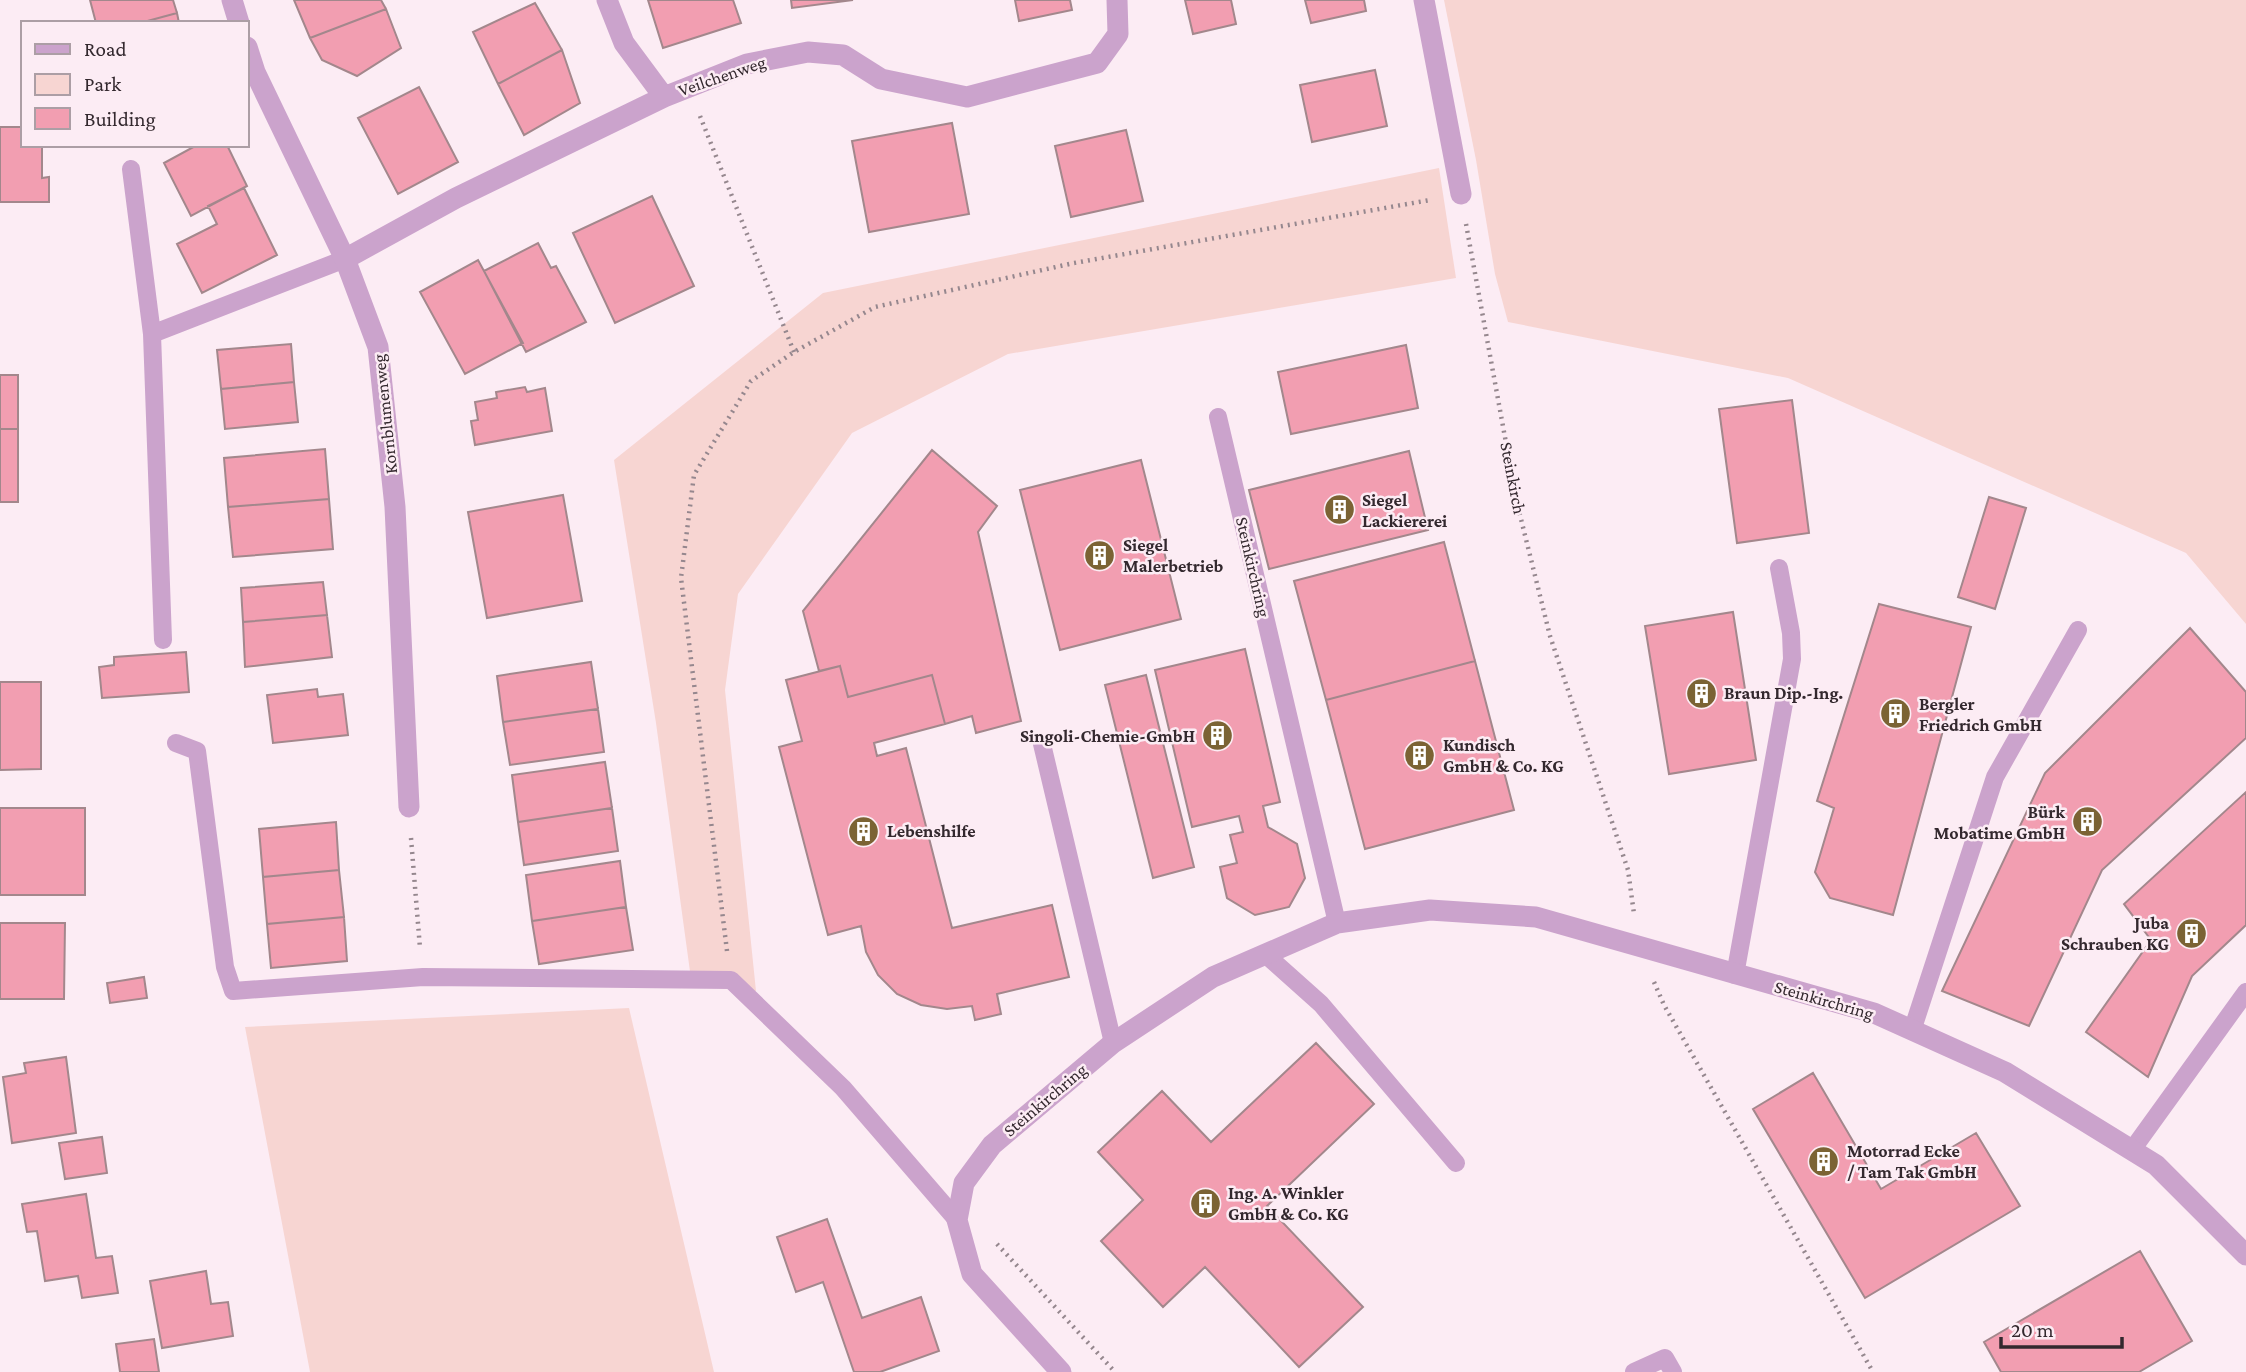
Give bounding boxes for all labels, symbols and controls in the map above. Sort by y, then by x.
legend [21,21,248,147]
text: Road [84,37,127,61]
street label: Veilchenweg [676,52,769,100]
text: Park [84,72,121,96]
text: Building [84,107,156,131]
street label: Kornblumenweg [369,353,401,475]
street label: Steinkirch [1496,440,1530,516]
place label: Siegel Lackiererei [1362,490,1448,531]
building icon: Siegel Lackiererei [1322,493,1356,527]
street label: Steinkirchring [1232,515,1274,619]
place label: Siegel Malerbetrieb [1123,535,1223,576]
building icon: Siegel Malerbetrieb [1083,538,1117,572]
building icon: Braun Dip.-Ing. [1684,676,1718,710]
place label: Braun Dip.-Ing. [1724,683,1843,703]
place label: Bergler Friedrich GmbH [1919,694,2042,735]
building icon: Bergler Friedrich GmbH [1879,697,1913,731]
building icon: Singoli-Chemie-GmbH [1201,719,1235,753]
place label: Singoli-Chemie-GmbH [1020,726,1195,746]
place label: Kundisch GmbH & Co. KG [1443,735,1564,776]
building icon: Kundisch GmbH & Co. KG [1403,738,1437,772]
place label: Bürk Mobatime GmbH [1934,802,2065,843]
building icon: Bürk Mobatime GmbH [2071,805,2105,839]
building icon: Lebenshilfe [847,814,881,848]
place label: Lebenshilfe [887,821,976,841]
place label: Juba Schrauben KG [2061,913,2169,954]
building icon: Juba Schrauben KG [2175,916,2209,950]
street label: Steinkirchring [1772,976,1876,1024]
street label: Steinkirchring [999,1059,1091,1141]
place label: Motorrad Ecke / Tam Tak GmbH [1847,1141,1977,1182]
building icon: Motorrad Ecke / Tam Tak GmbH [1807,1144,1841,1178]
place label: Ing. A. Winkler GmbH & Co. KG [1228,1183,1349,1224]
building icon: Ing. A. Winkler GmbH & Co. KG [1188,1186,1222,1220]
scale bar [2001,1306,2122,1350]
text: 20 m [2011,1318,2054,1342]

